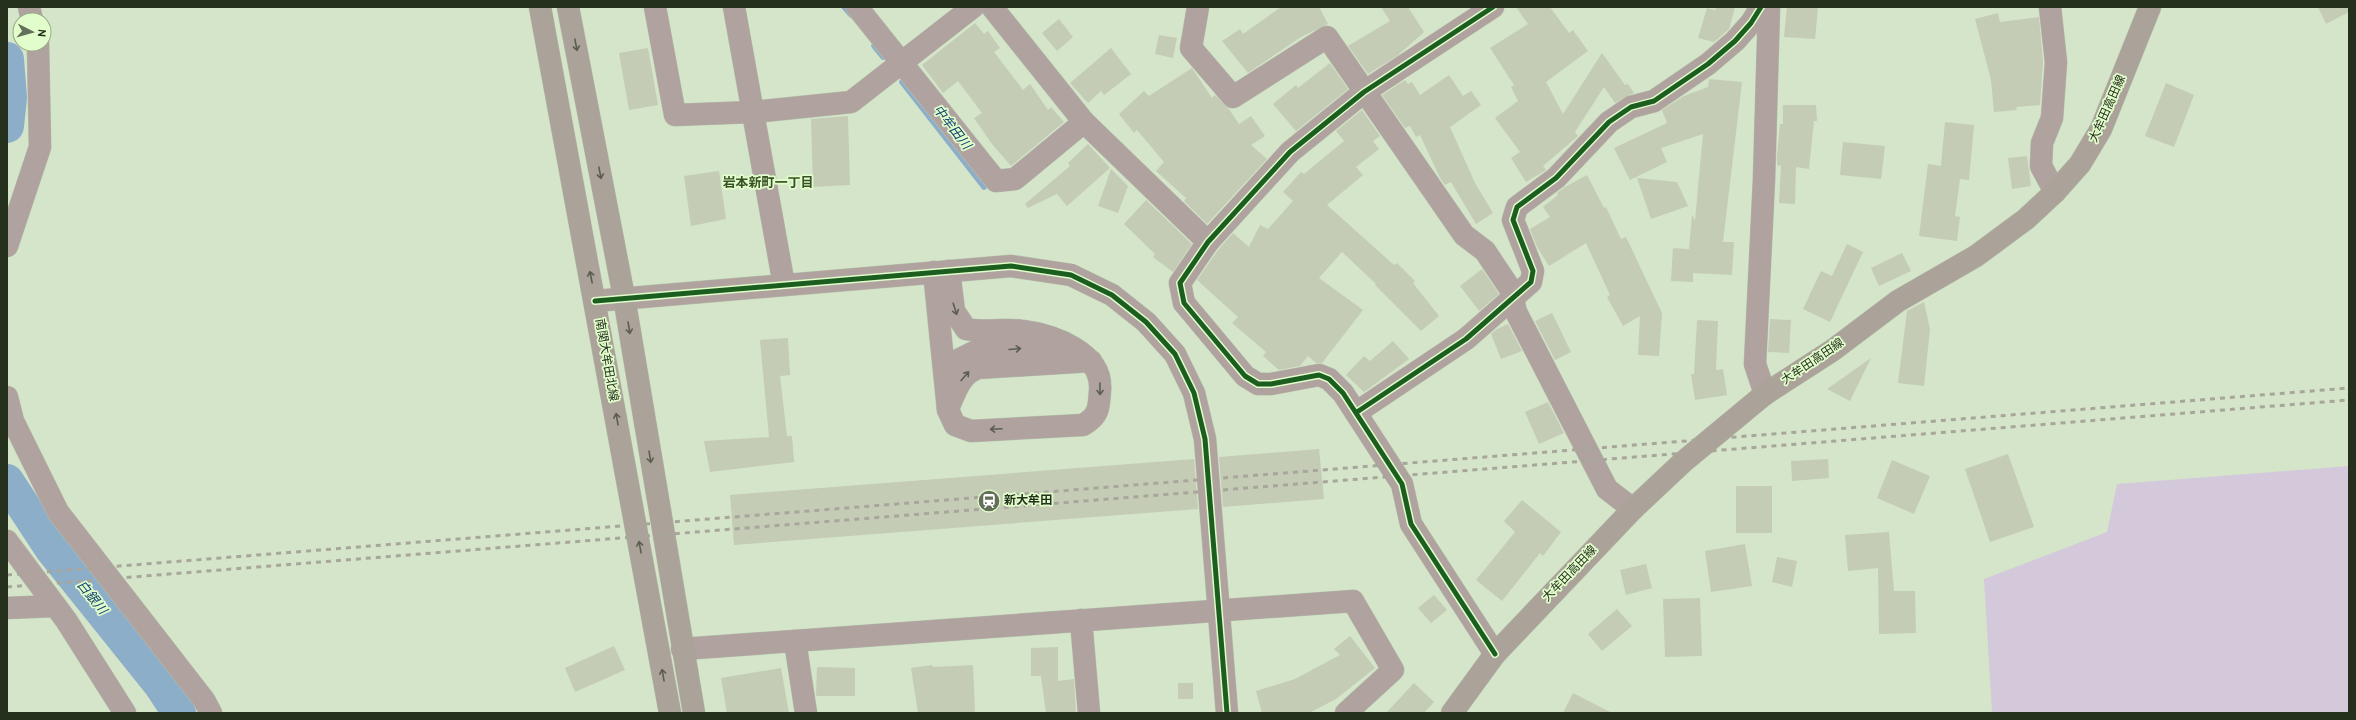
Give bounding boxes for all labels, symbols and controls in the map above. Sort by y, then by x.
north arrow [12,12,52,52]
text: N [34,28,48,38]
one-way arrow [572,38,580,51]
street label: 大牟田高田線 [2086,73,2130,145]
water label: 中牟田川 [929,103,975,155]
one-way arrow [597,166,605,179]
district label: 岩本新町一丁目 [722,176,814,192]
one-way arrow [586,271,594,284]
one-way arrow [952,303,959,316]
street label: 南関大牟田北線 [591,317,621,403]
one-way arrow [625,321,633,334]
street label: 大牟田高田線 [1779,335,1847,389]
one-way arrow [1008,345,1021,352]
one-way arrow [961,371,970,381]
one-way arrow [1096,382,1103,395]
one-way arrow [612,413,620,426]
one-way arrow [990,426,1003,433]
one-way arrow [647,450,655,463]
station icon: 新大牟田 [976,488,1002,514]
place label: 新大牟田 [1004,493,1052,509]
one-way arrow [636,541,644,554]
street label: 大牟田高田線 [1539,543,1601,605]
water label: 白銀川 [73,578,111,620]
one-way arrow [659,669,667,682]

